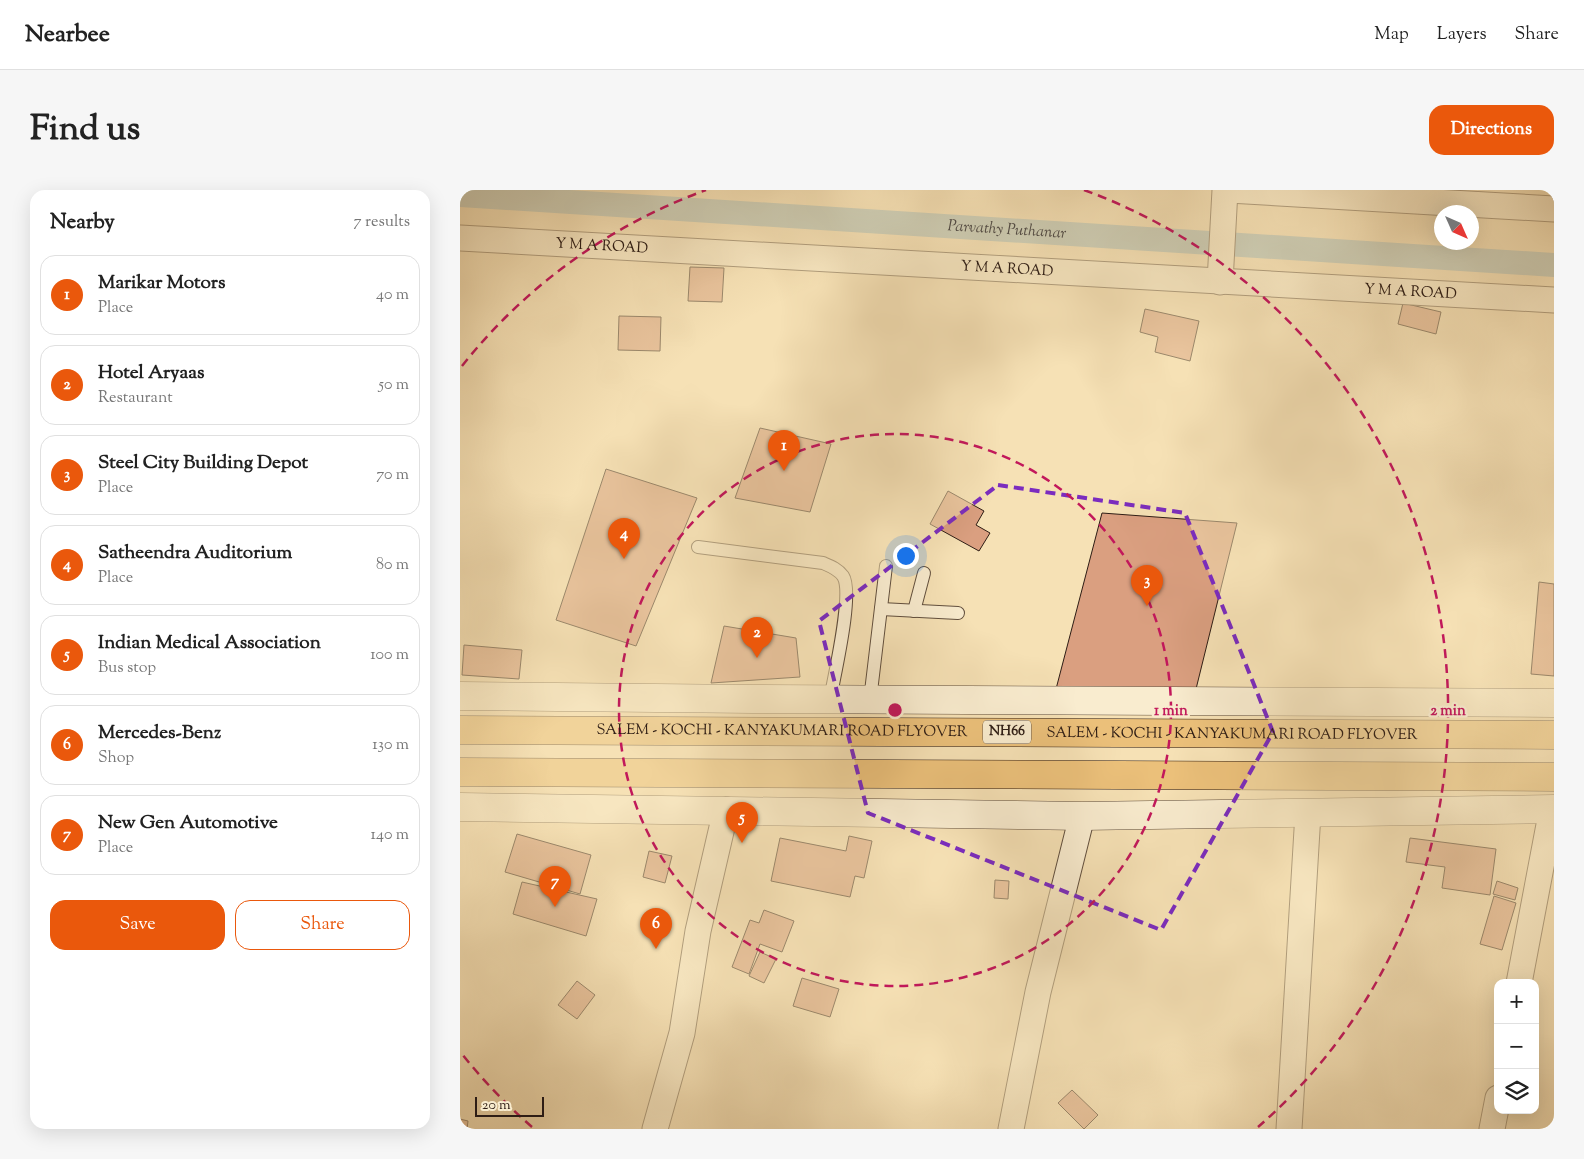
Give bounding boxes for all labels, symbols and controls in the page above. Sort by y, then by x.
text: Nearbee [25,18,110,52]
text: Map [1374,22,1409,48]
text: Layers [1437,22,1487,48]
text: Share [1515,22,1559,48]
text: Find us [30,105,140,156]
button: Directions [1429,105,1554,155]
north arrow [1434,205,1479,250]
text: Nearby [50,208,115,238]
text: 7 results [354,211,410,234]
water label: Parvathy Puthanar [947,215,1067,245]
street label: Y M A ROAD [555,233,649,259]
street label: Y M A ROAD [960,256,1054,282]
text: Marikar Motors [98,270,225,297]
street label: Y M A ROAD [1364,279,1457,305]
text: 1 [64,284,70,307]
text: 40 m [376,284,409,307]
text: Place [98,297,133,320]
text: Hotel Aryaas [98,360,205,387]
text: 2 [63,374,71,397]
text: 50 m [378,374,409,397]
text: Restaurant [98,387,173,410]
pin: 1 [768,430,800,471]
text: Steel City Building Depot [98,450,308,477]
text: 3 [64,464,70,487]
text: 70 m [376,464,409,487]
text: Place [98,477,133,500]
pin: 4 [608,518,640,559]
text: Satheendra Auditorium [98,540,292,567]
your location [893,543,919,569]
text: 4 [63,554,71,577]
text: 80 m [376,554,409,577]
pin: 3 [1131,565,1163,606]
text: Place [98,567,133,590]
pin: 2 [741,617,773,658]
text: Indian Medical Association [98,630,321,657]
text: 5 [64,644,70,667]
text: 100 m [370,644,409,667]
text: Bus stop [98,657,156,680]
centre of rings [886,701,904,719]
text: 1 min [1154,701,1188,722]
text: 2 min [1430,701,1466,722]
street label: SALEM - KOCHI - KANYAKUMARI ROAD FLYOVER [596,719,968,743]
text: Mercedes-Benz [98,720,221,747]
road number: NH66 [983,720,1031,744]
street label: SALEM - KOCHI - KANYAKUMARI ROAD FLYOVER [1046,722,1418,746]
text: 6 [63,734,71,757]
text: 130 m [372,734,409,757]
text: Shop [98,747,134,770]
pin: 5 [726,802,758,843]
text: New Gen Automotive [98,810,278,837]
text: 7 [63,824,71,847]
text: 140 m [371,824,409,847]
text: Place [98,837,133,860]
pin: 7 [539,866,571,907]
button: Save [50,900,225,950]
button: Share [235,900,410,950]
pin: 6 [640,908,672,949]
map controls [1494,979,1539,1114]
button: + [1494,979,1539,1024]
button: − [1494,1024,1539,1069]
button: layers [1494,1069,1539,1114]
scale bar [475,1094,544,1117]
text: 20 m [482,1096,511,1116]

